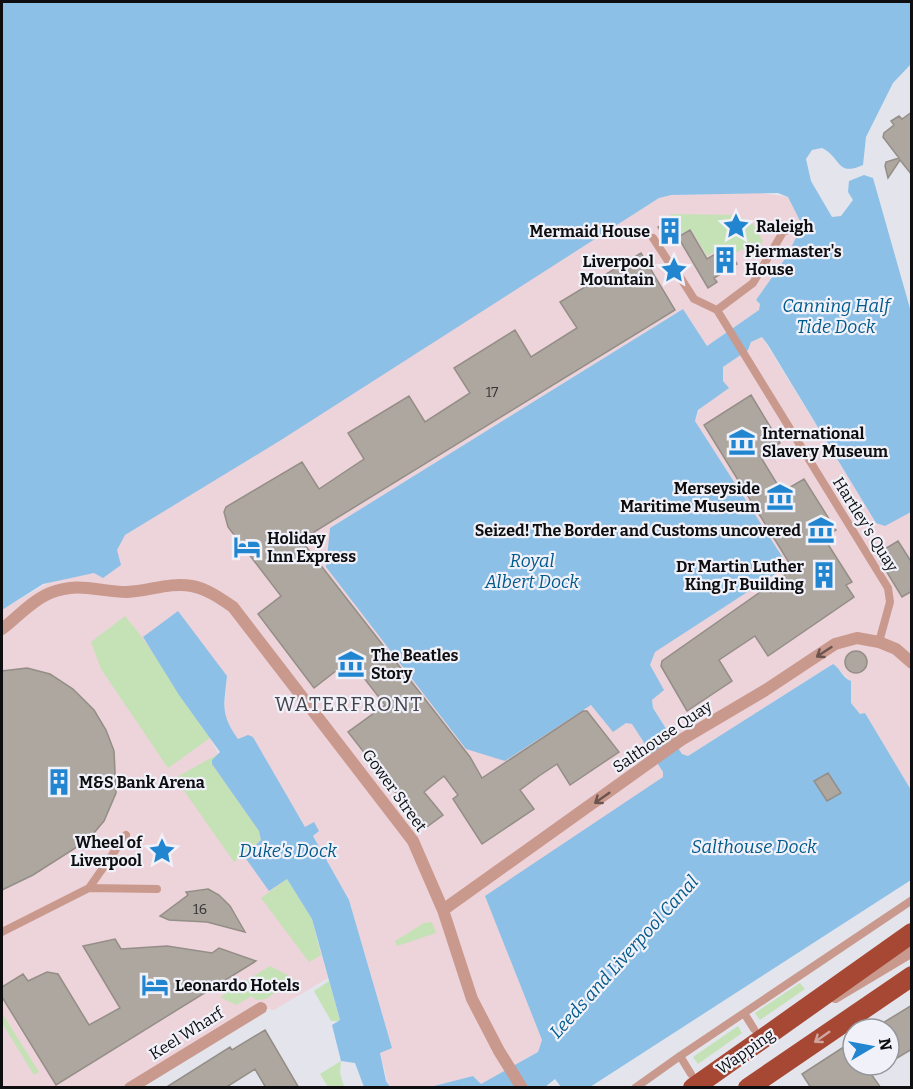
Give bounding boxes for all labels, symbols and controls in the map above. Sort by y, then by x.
place icon: Raleigh [721,211,751,241]
building icon: Mermaid House [655,216,685,246]
place label: Raleigh [756,217,814,236]
place label: Mermaid House [530,222,650,241]
place label: Piermaster's House [745,242,842,279]
building icon: Piermaster's House [710,245,740,275]
place label: Liverpool Mountain [580,252,655,289]
place icon: Liverpool Mountain [659,255,689,285]
water label: Canning Half Tide Dock [782,295,893,338]
house number: 17 [486,384,498,401]
place label: International Slavery Museum [762,424,889,461]
museum icon: International Slavery Museum [727,427,757,457]
street label: Hartley's Quay [829,474,902,575]
place label: Merseyside Maritime Museum [620,479,761,516]
museum icon: Merseyside Maritime Museum [765,482,795,512]
museum icon: Seized! The Border and Customs uncovered [806,515,836,545]
place label: Seized! The Border and Customs uncovered [475,521,801,540]
place label: Holiday Inn Express [267,529,356,566]
hotel icon: Holiday Inn Express [232,532,262,562]
water label: Royal Albert Dock [484,550,579,593]
place label: Dr Martin Luther King Jr Building [676,557,804,594]
building icon: Dr Martin Luther King Jr Building [809,560,839,590]
one-way arrow [815,645,832,658]
place label: The Beatles Story [371,646,458,683]
museum icon: The Beatles Story [336,649,366,679]
district label: WATERFRONT [275,692,423,716]
street label: Salthouse Quay [609,696,716,777]
street label: Gower Street [358,745,431,835]
building icon: M&S Bank Arena [44,767,74,797]
place label: M&S Bank Arena [79,773,205,792]
one-way arrow [595,792,611,804]
place label: Wheel of Liverpool [71,833,143,870]
place icon: Wheel of Liverpool [147,836,177,866]
water label: Salthouse Dock [691,836,817,858]
water label: Duke's Dock [239,840,337,862]
water label: Leeds and Liverpool Canal [545,871,703,1043]
house number: 16 [193,901,207,918]
hotel icon: Leonardo Hotels [140,970,170,1000]
place label: Leonardo Hotels [175,976,300,995]
street label: Keel Wharf [146,1003,228,1064]
north arrow [841,1017,901,1077]
street label: Wapping [713,1024,778,1078]
one-way arrow [814,1031,830,1043]
text: N [875,1037,896,1052]

